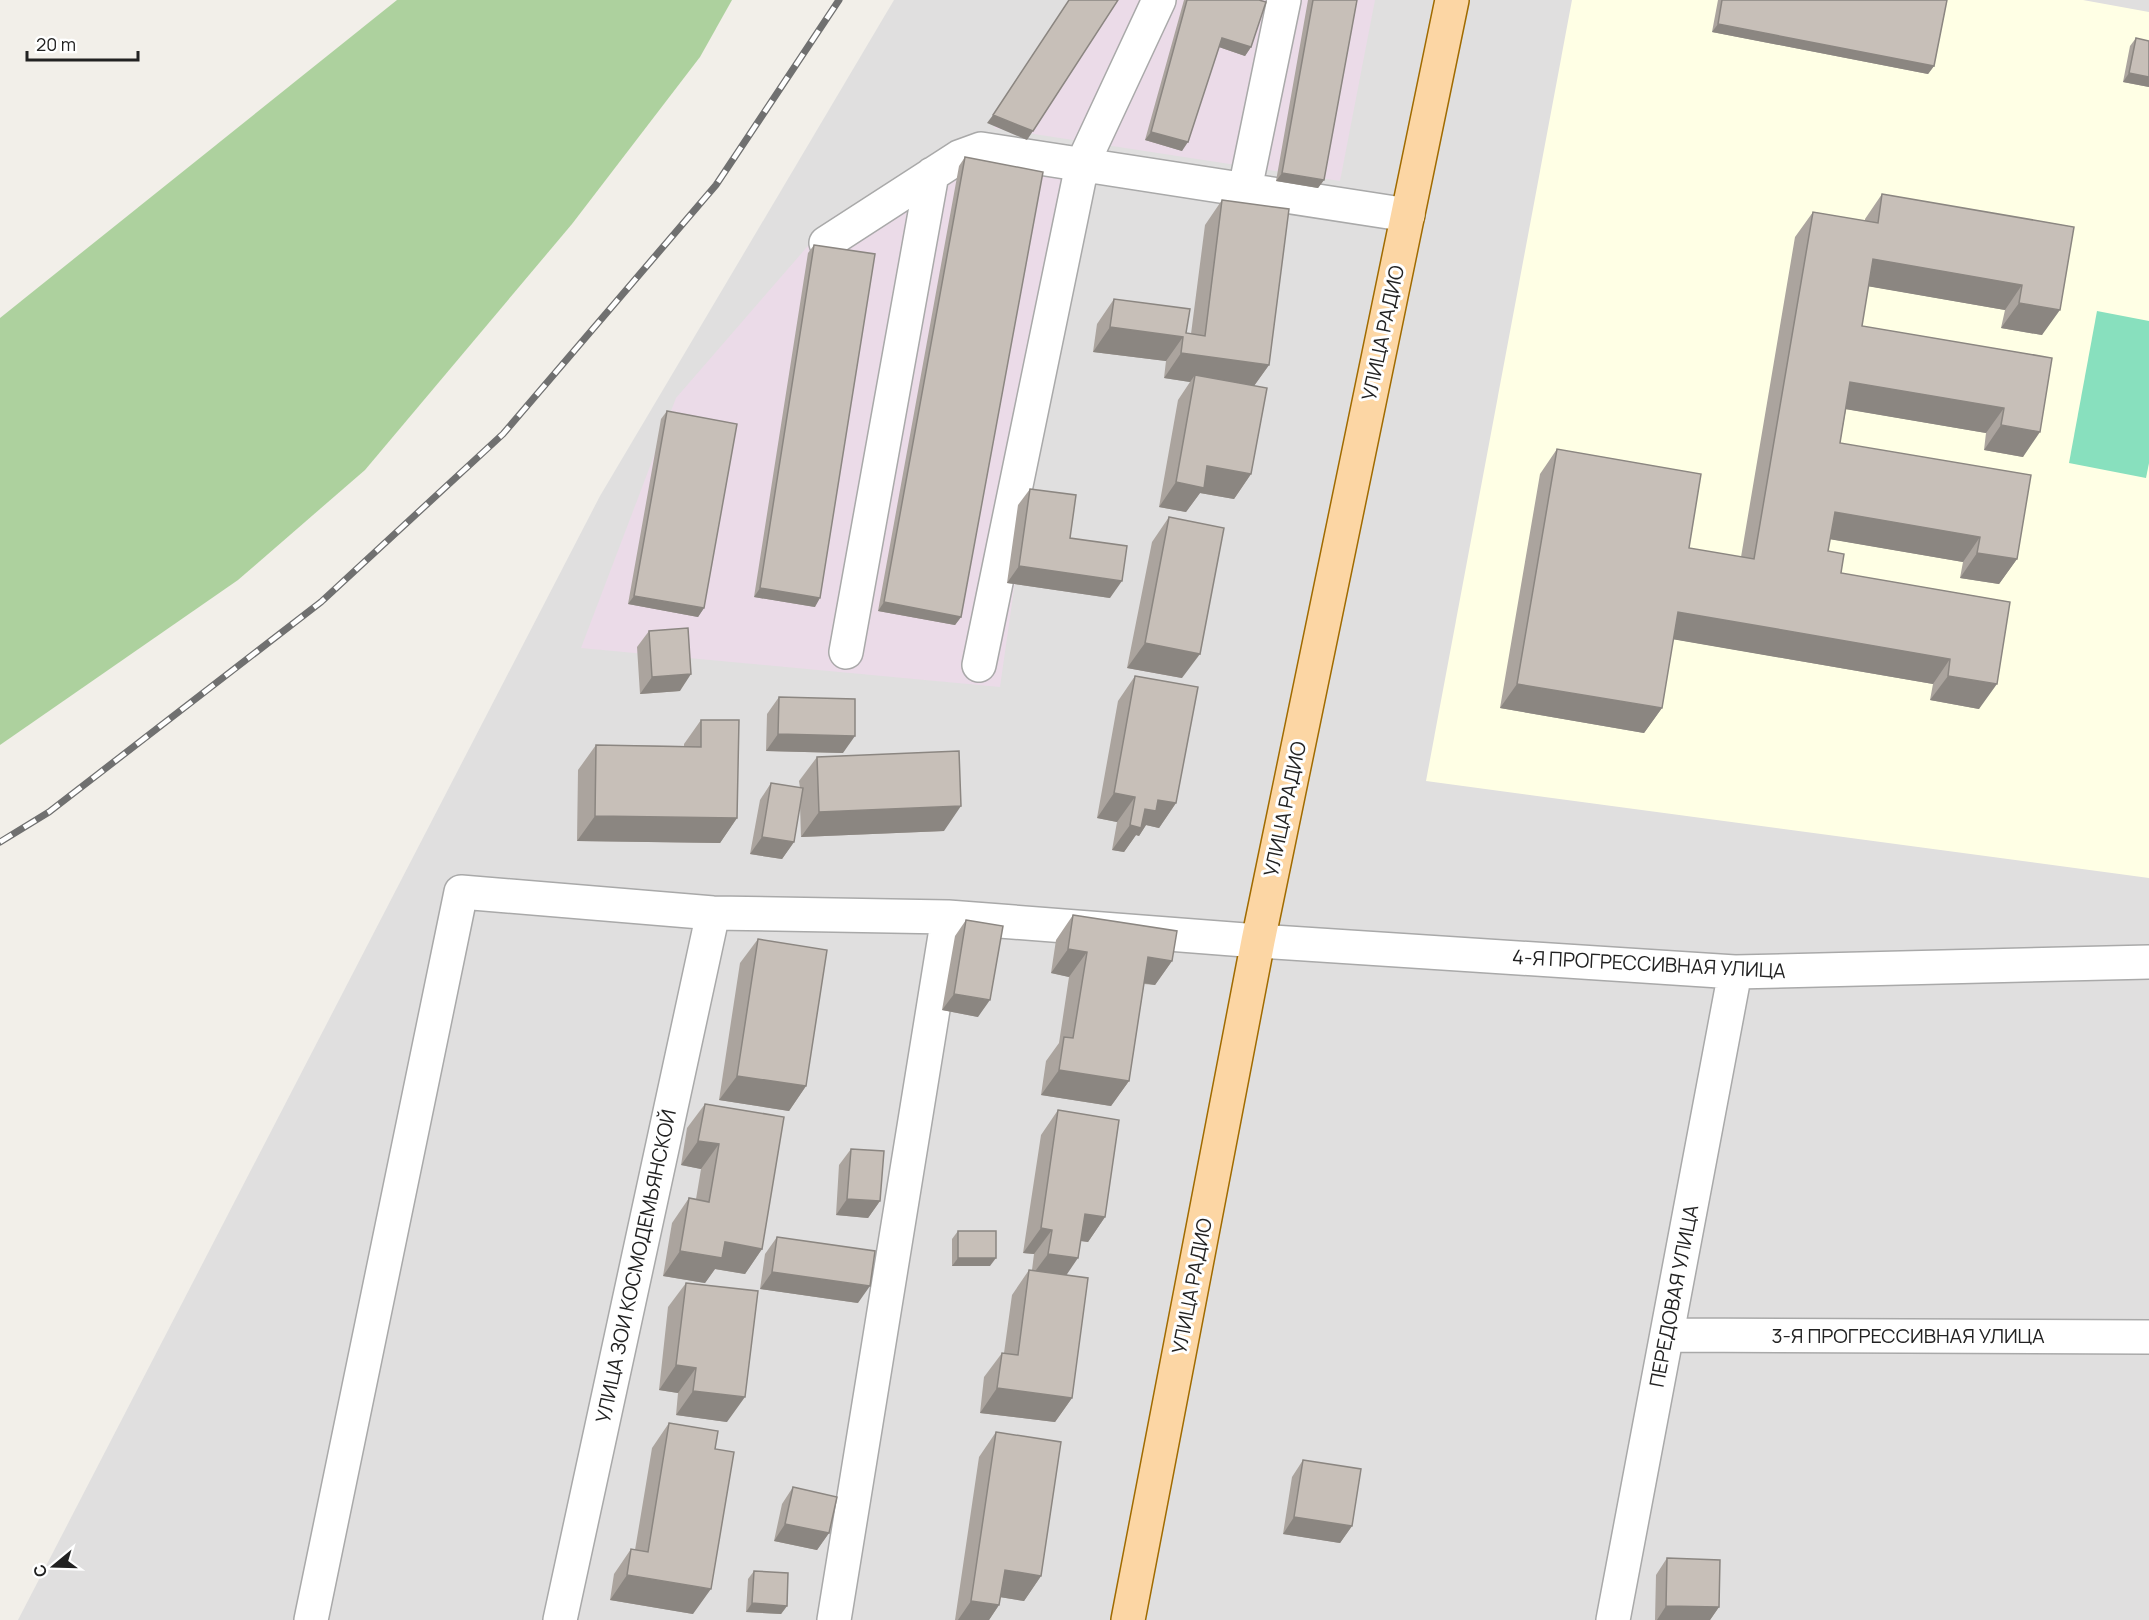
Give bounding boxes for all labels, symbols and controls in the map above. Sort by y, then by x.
scale bar [27,24,138,62]
text: 20 m [36,32,76,56]
street label: УЛИЦА РАДИО [1355,263,1410,403]
street label: УЛИЦА РАДИО [1257,739,1312,879]
street label: 4-Я ПРОГРЕССИВНАЯ УЛИЦА [1512,943,1787,984]
street label: УЛИЦА ЗОИ КОСМОДЕМЬЯНСКОЙ [589,1107,682,1425]
street label: ПЕРЕДОВАЯ УЛИЦА [1643,1202,1704,1389]
street label: УЛИЦА РАДИО [1165,1216,1218,1356]
street label: 3-Я ПРОГРЕССИВНАЯ УЛИЦА [1771,1322,2045,1349]
north arrow [24,1536,84,1596]
text: С [27,1562,52,1580]

